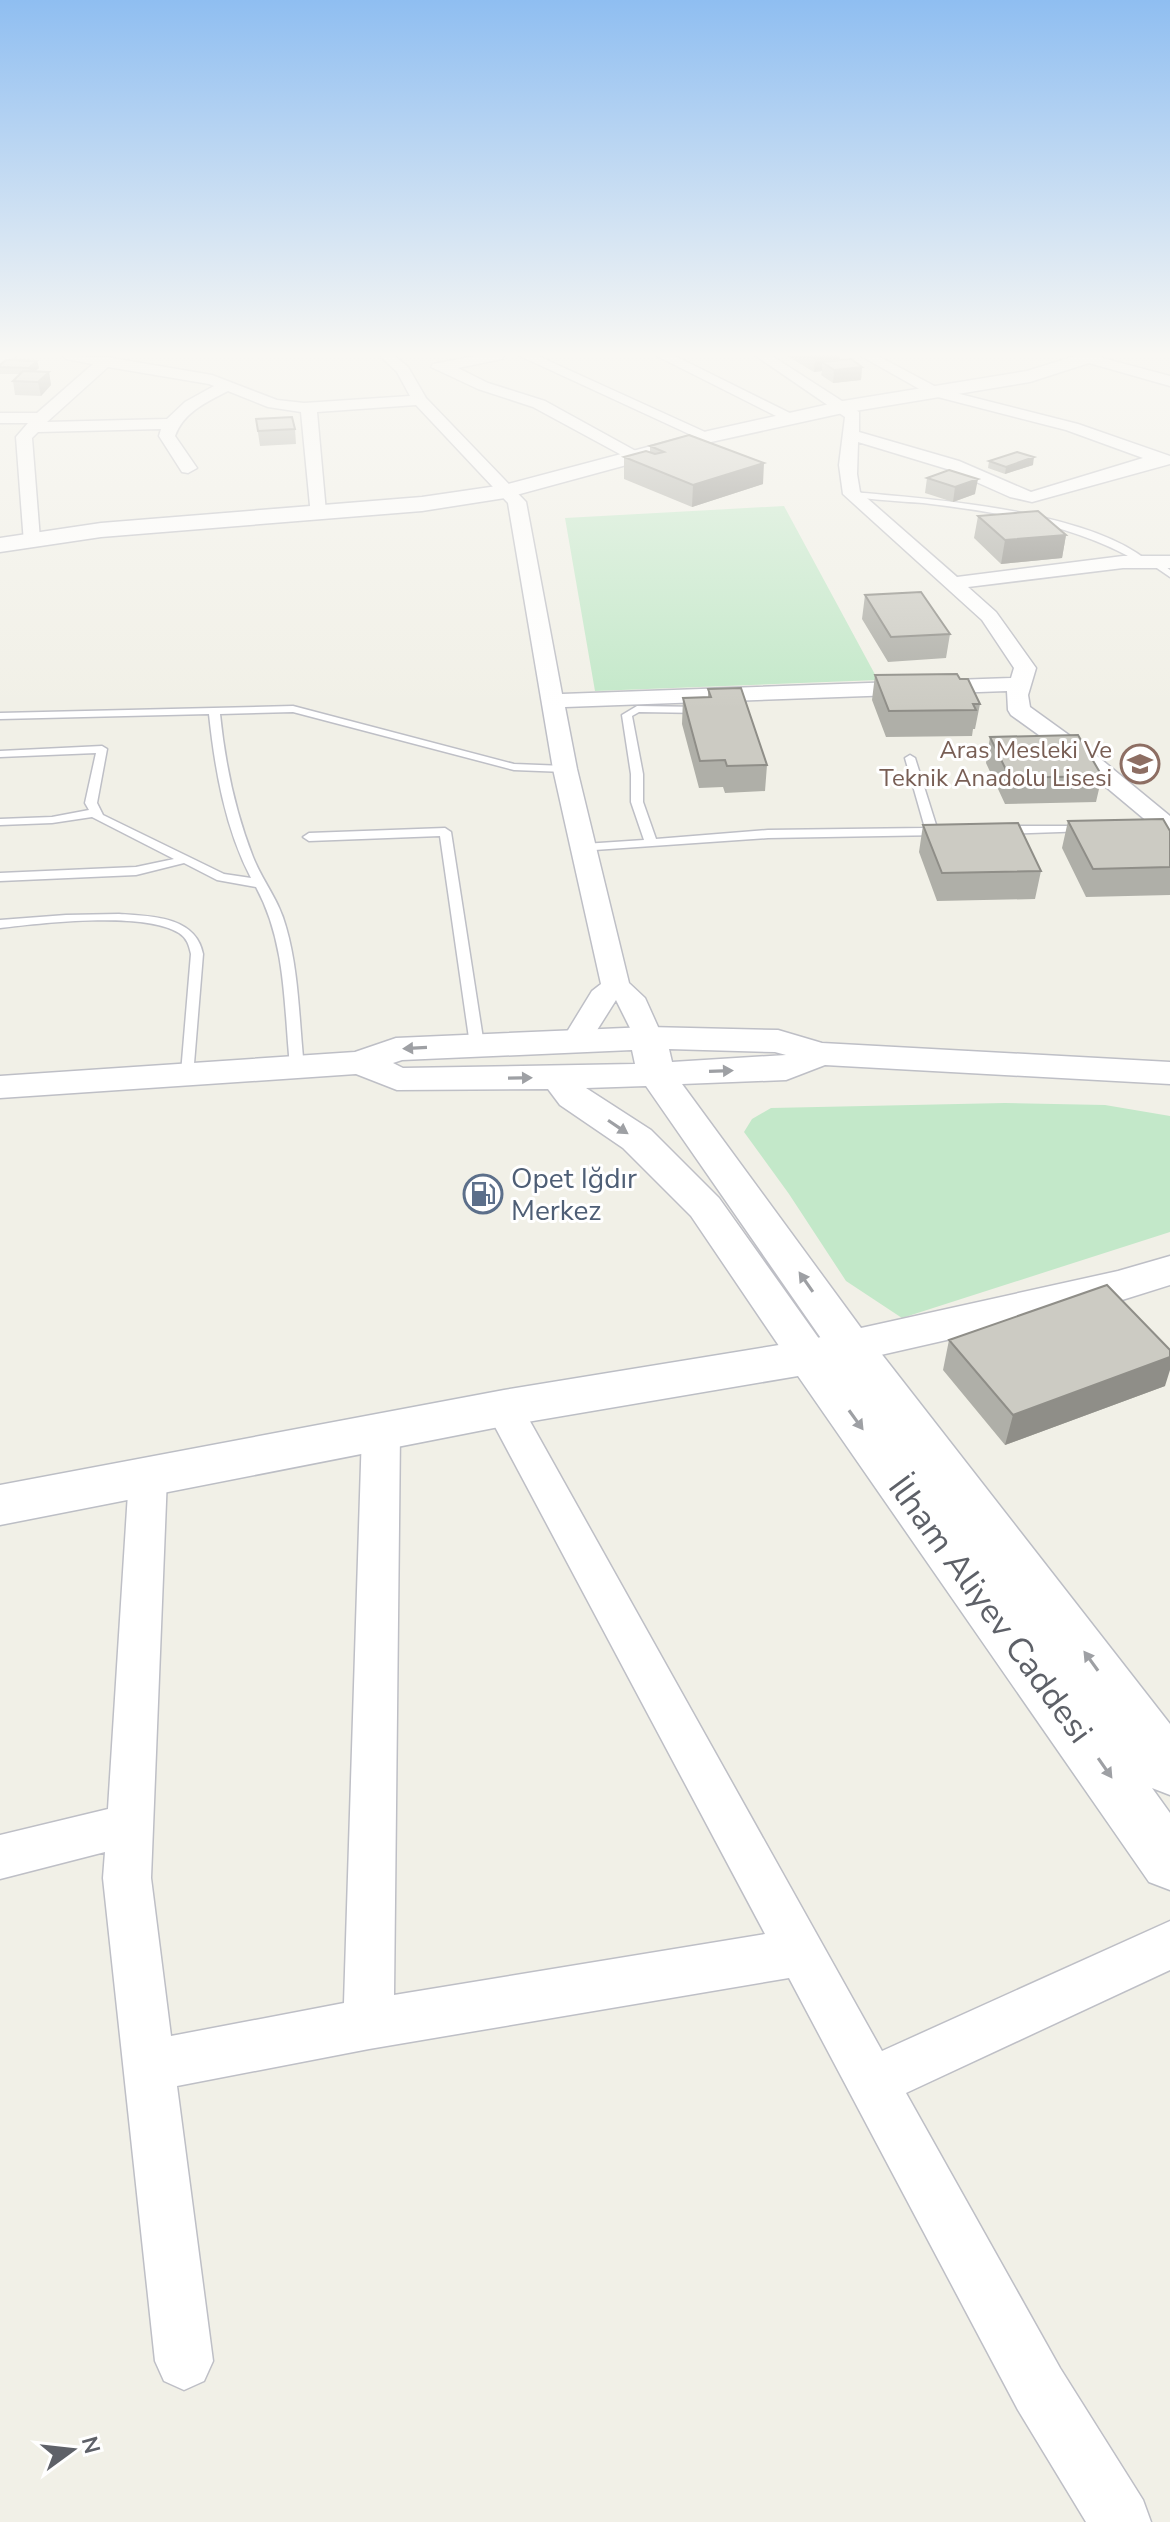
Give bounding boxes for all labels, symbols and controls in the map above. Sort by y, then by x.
place label: Aras Mesleki Ve Teknik Anadolu Lisesi [879,734,1112,794]
school or university icon: Aras Mesleki Ve Teknik Anadolu Lisesi [1119,743,1161,785]
one-way arrow [402,1042,427,1055]
one-way arrow [709,1065,734,1078]
one-way arrow [508,1072,533,1084]
one-way arrow [608,1119,629,1134]
place label: Opet Iğdır Merkez [511,1160,637,1230]
fuel station icon: Opet Iğdır Merkez [462,1173,504,1215]
one-way arrow [799,1271,814,1292]
one-way arrow [848,1409,864,1431]
street label: İlham Aliyev Caddesi [877,1466,1103,1753]
one-way arrow [1083,1650,1099,1671]
one-way arrow [1097,1758,1112,1779]
north arrow [32,2410,112,2490]
text: N [74,2433,107,2457]

